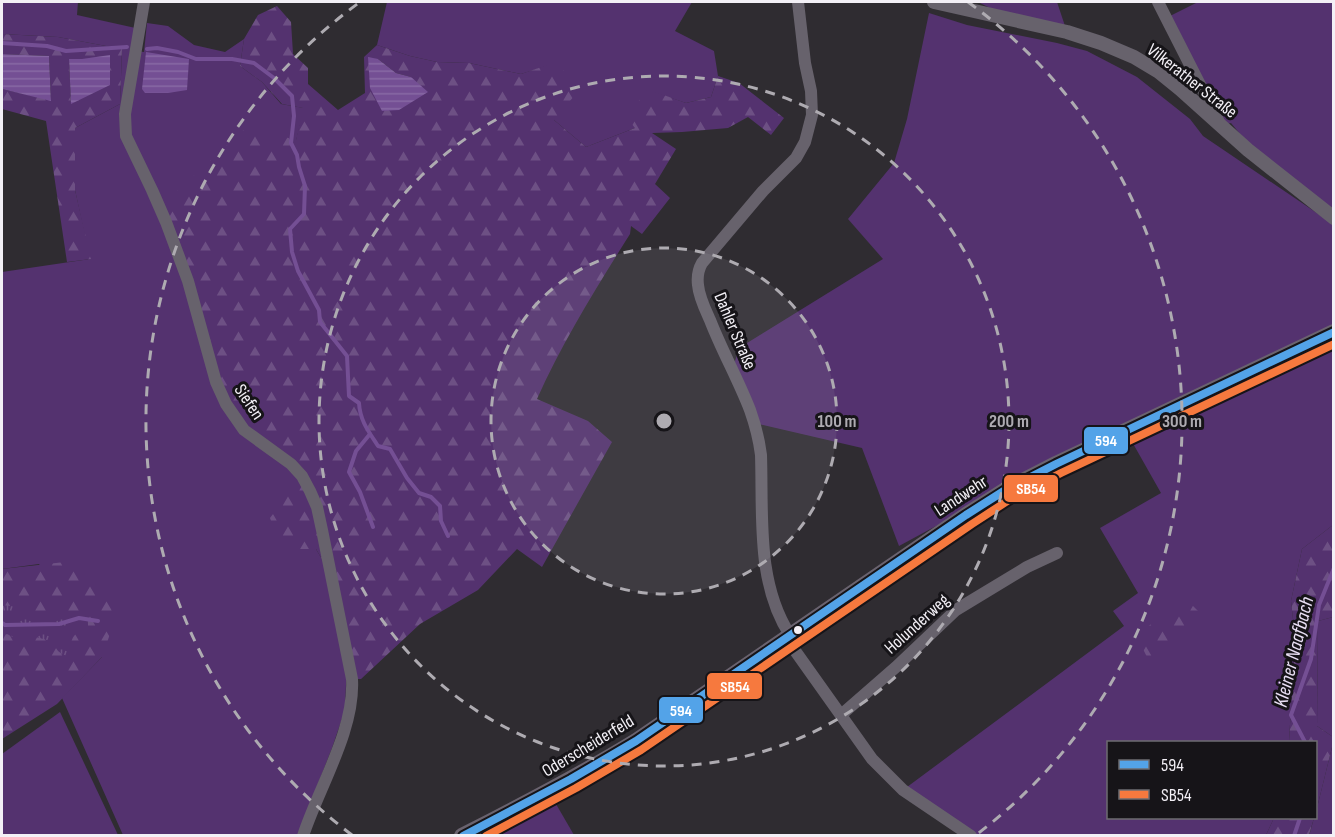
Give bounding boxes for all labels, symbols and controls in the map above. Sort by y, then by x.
street label: Vilkerather Straße [1143,39,1241,123]
street label: Dahler Straße [709,289,761,373]
street label: Siefen [230,380,268,424]
centre of rings [654,411,674,431]
text: 100 m [818,411,857,432]
text: 200 m [989,411,1029,432]
text: 300 m [1162,411,1202,432]
line badge: 594 [1083,426,1129,455]
text: 594 [1095,432,1118,451]
street label: Landwehr [931,471,991,521]
line badge: SB54 [1003,474,1059,503]
text: SB54 [1016,480,1046,499]
street label: Holunderweg [880,589,954,659]
water label: Kleiner Naafbach [1269,594,1319,710]
unlabelled marker [792,624,804,636]
line badge: SB54 [706,672,763,700]
text: SB54 [720,678,750,697]
line badge: 594 [658,696,704,724]
text: 594 [670,702,693,721]
street label: Oderscheiderfeld [538,710,638,782]
legend [1107,741,1317,819]
text: 594 [1161,755,1184,776]
text: SB54 [1161,785,1192,806]

